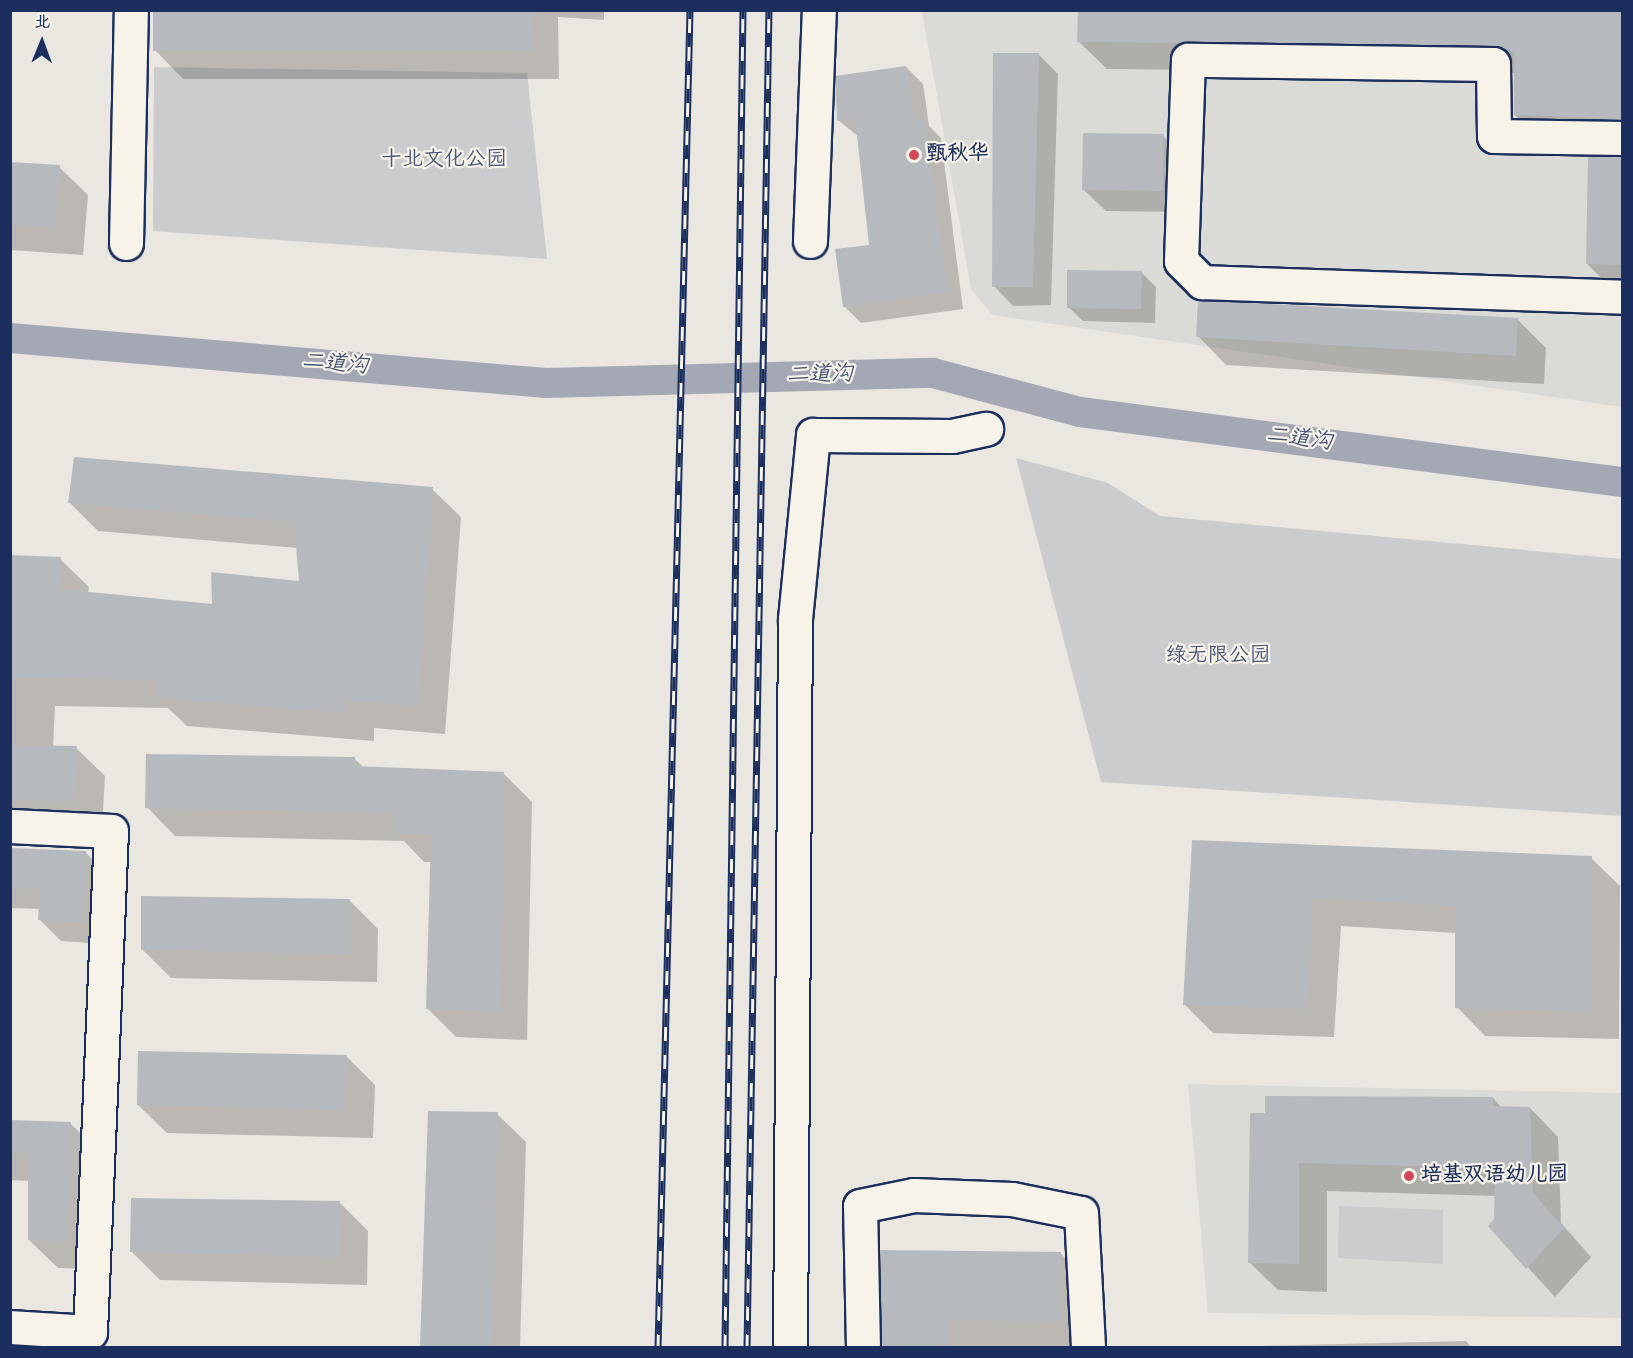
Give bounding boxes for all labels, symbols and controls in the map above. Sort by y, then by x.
north arrow [12,12,72,72]
text: 北 [34,12,51,35]
place label: 甄秋华 [926,142,989,168]
park label: 十北文化公园 [381,148,507,174]
marker: 甄秋华 [907,148,921,162]
water label: 二道沟 [301,349,369,381]
water label: 二道沟 [787,362,853,390]
water label: 二道沟 [1265,423,1333,457]
park label: 绿无限公园 [1166,644,1270,670]
place label: 培基双语幼儿园 [1421,1163,1568,1189]
marker: 培基双语幼儿园 [1402,1169,1416,1183]

